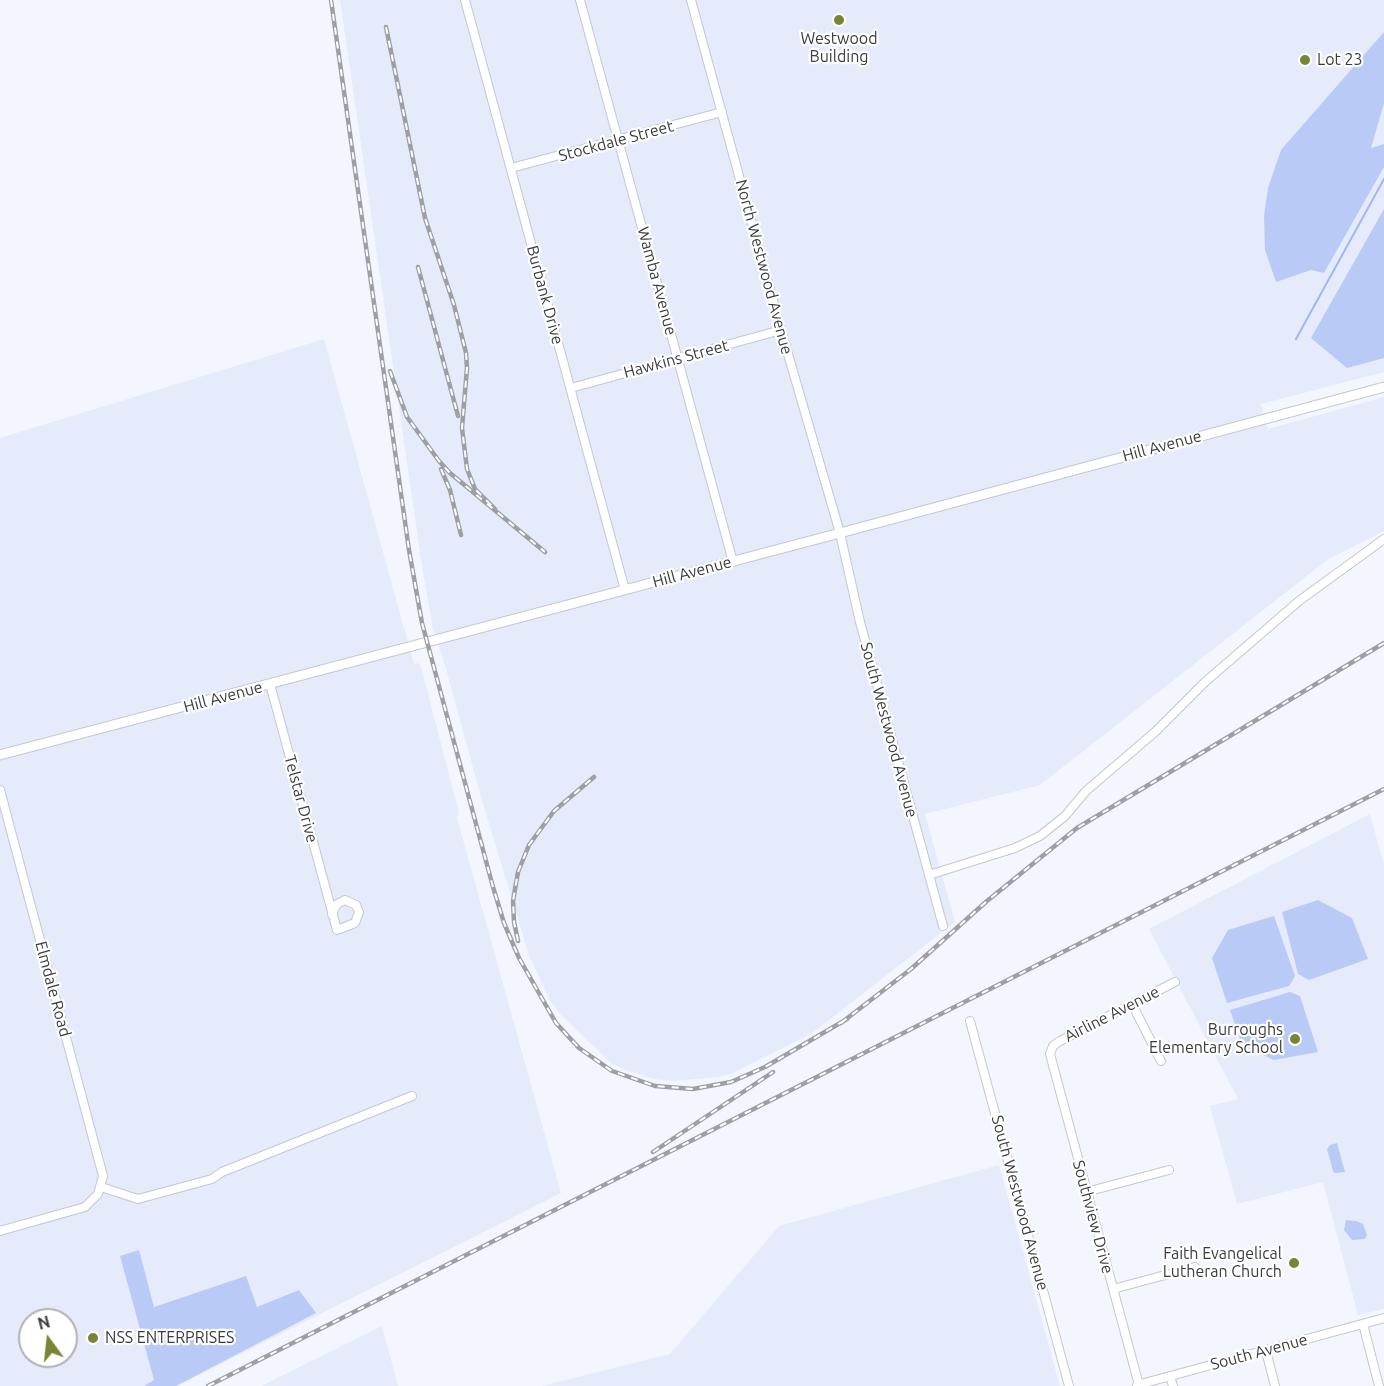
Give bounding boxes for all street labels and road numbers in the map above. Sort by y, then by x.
street label: Stockdale Street [556,116,676,166]
street label: North Westwood Avenue [731,177,797,357]
street label: Wamba Avenue [633,225,681,337]
street label: Burbank Drive [523,243,567,347]
street label: Hawkins Street [621,336,731,382]
street label: Hill Avenue [1120,426,1204,466]
street label: Hill Avenue [650,552,734,592]
street label: South Westwood Avenue [856,640,922,820]
street label: Hill Avenue [181,677,265,717]
street label: Telstar Drive [280,753,322,845]
street label: Elmdale Road [31,939,75,1039]
street label: Airline Avenue [1061,982,1163,1046]
street label: South Westwood Avenue [987,1113,1053,1293]
street label: Southview Drive [1069,1158,1117,1276]
street label: South Avenue [1208,1330,1310,1374]

